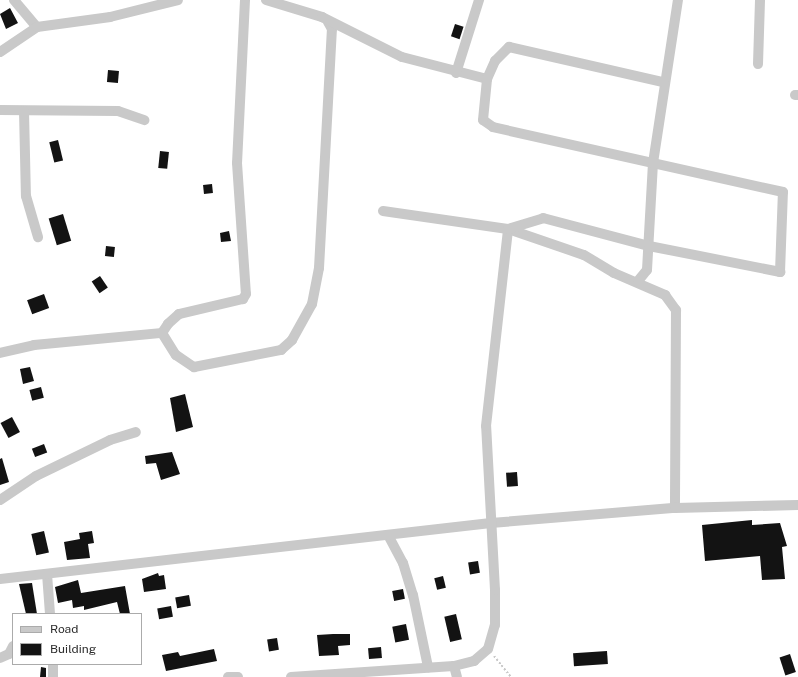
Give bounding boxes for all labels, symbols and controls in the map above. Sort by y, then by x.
legend [12,613,142,665]
text: Road [50,622,78,636]
text: Building [50,642,96,656]

